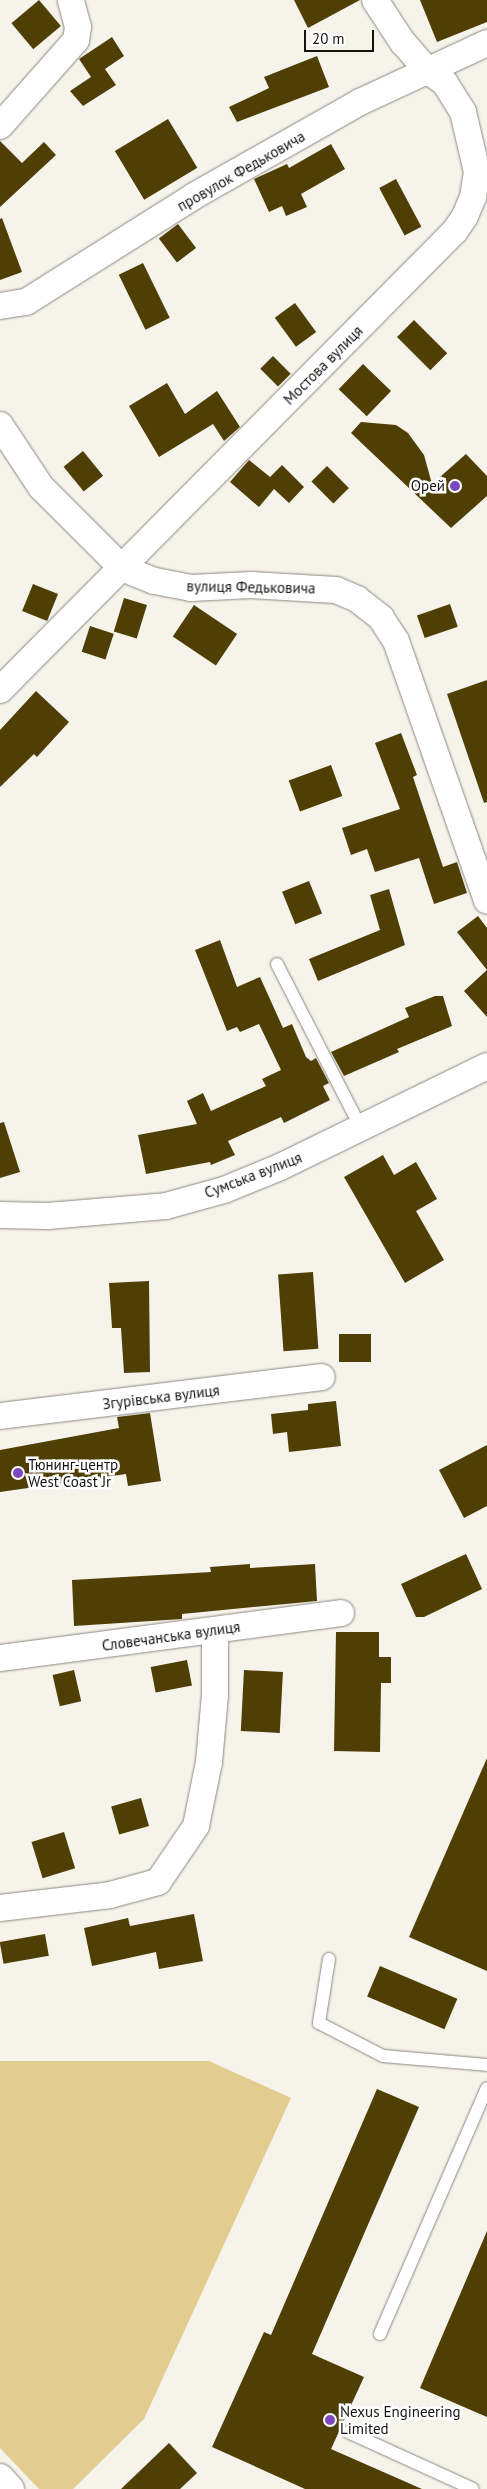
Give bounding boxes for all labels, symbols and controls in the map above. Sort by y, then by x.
scale bar [307,20,377,52]
text: 20 m [312,29,345,48]
street label: провулок Федьковича [174,127,308,215]
street label: Мостова вулиця [280,322,366,408]
place label: Орей [411,477,445,495]
marker: Орей [449,480,461,492]
street label: вулиця Федьковича [186,577,316,597]
street label: Сумська вулиця [202,1148,304,1202]
street label: Згурівська вулиця [101,1381,221,1413]
place label: Тюнинг-центр West Coast Jr [28,1455,118,1490]
marker: Тюнинг-центр West Coast Jr [12,1467,24,1479]
street label: Словечанська вулиця [101,1617,241,1655]
place label: Nexus Engineering Limited [340,2402,460,2437]
marker: Nexus Engineering Limited [324,2414,336,2426]

